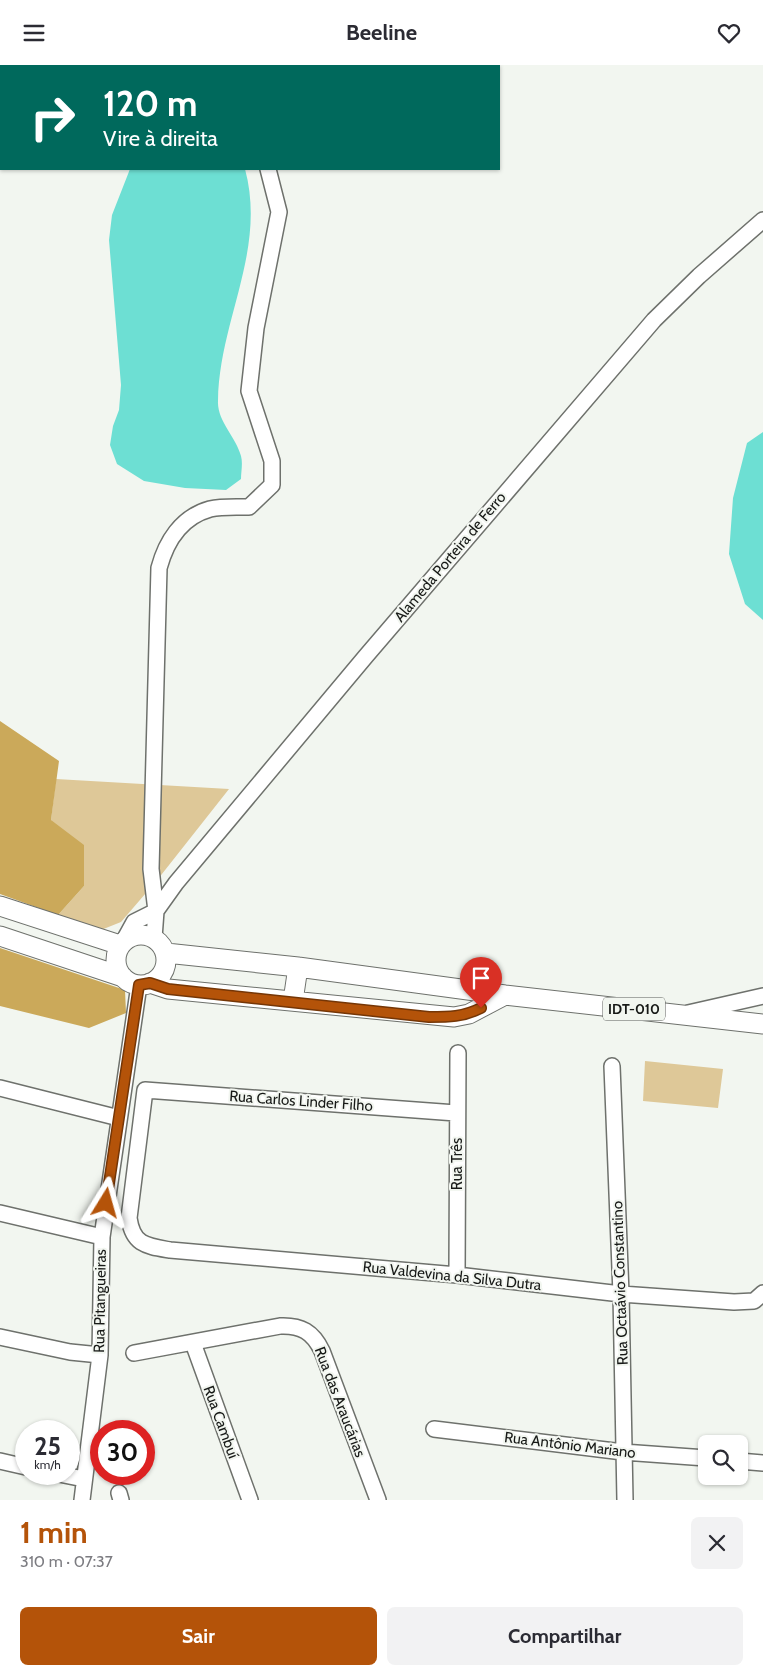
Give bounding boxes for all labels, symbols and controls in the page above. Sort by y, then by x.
icon: menu [20,19,48,47]
text: Beeline [346,19,417,46]
icon: heart [715,19,743,47]
text: 120 m [103,82,197,125]
icon: right [20,85,85,150]
text: Vire à direita [103,125,218,152]
street label: Alameda Porteira de Ferro [390,488,510,626]
pin [460,957,502,1008]
icon: arrive [467,964,495,992]
road number: IDT-010 [603,997,665,1021]
street label: Rua Carlos Linder Filho [229,1087,373,1115]
street label: Rua Três [448,1138,466,1190]
position arrow [79,1176,131,1228]
street label: Rua Octaávio Constantino [608,1201,632,1365]
street label: Rua Pitangueiras [90,1249,110,1353]
street label: Rua Valdevina da Silva Dutra [362,1258,543,1294]
street label: Rua das Araucárias [311,1344,369,1460]
street label: Rua Cambuí [200,1383,242,1461]
speed limit sign: 30 [90,1420,155,1485]
street label: Rua Antônio Mariano [503,1428,637,1462]
text: 25 [34,1431,61,1461]
map controls [698,1435,748,1485]
button: search [698,1435,748,1485]
text: km/h [34,1457,61,1472]
text: 1 min [20,1514,88,1551]
button: close [691,1517,743,1569]
text: 310 m · 07:37 [20,1552,113,1571]
button: Sair [20,1607,377,1665]
button: Compartilhar [387,1607,743,1665]

